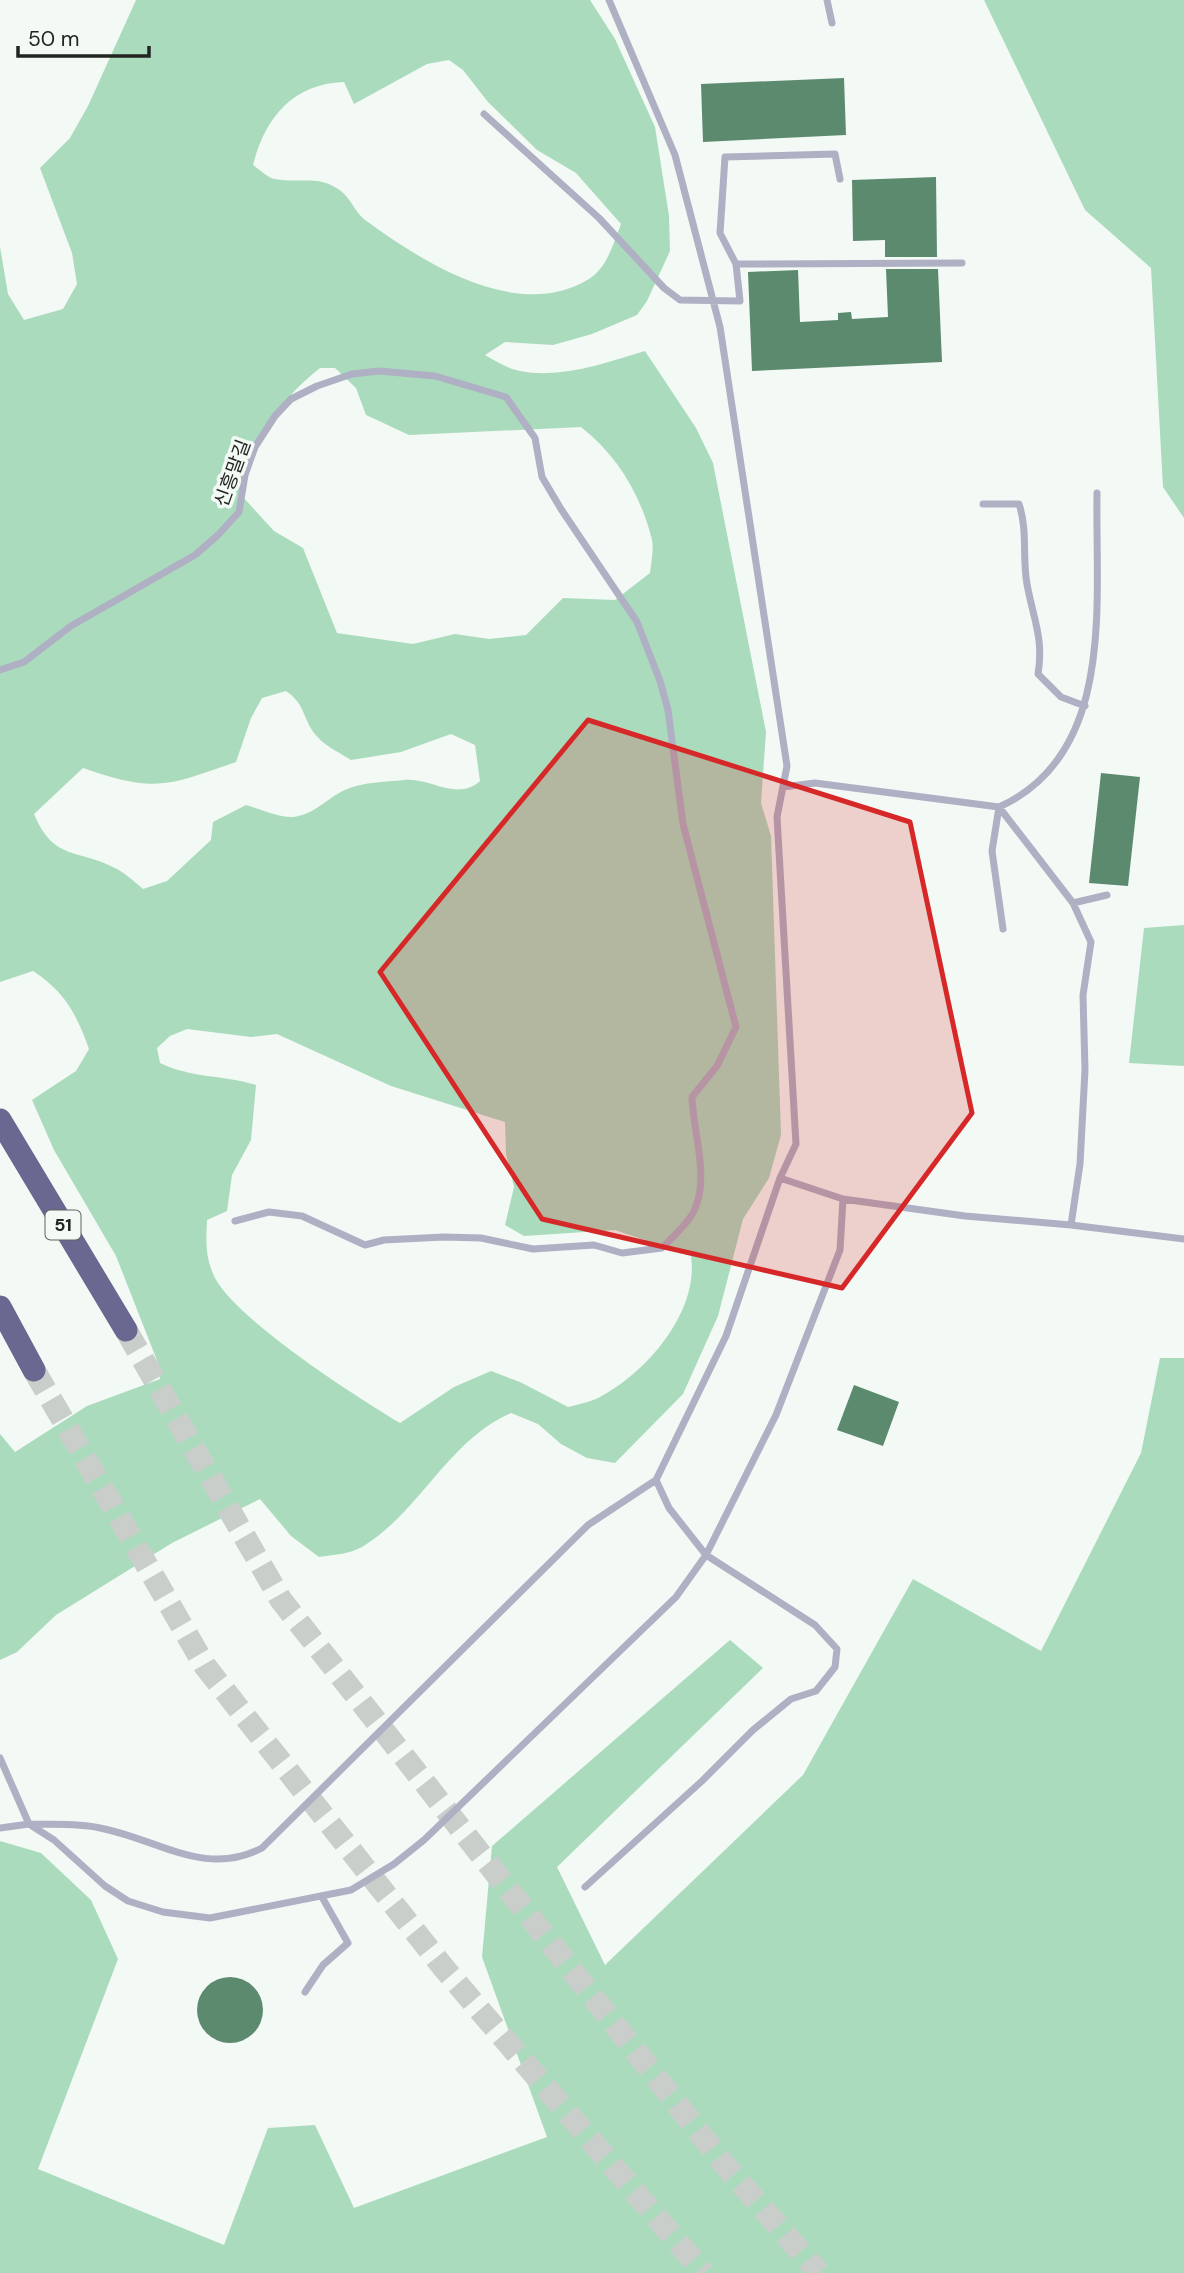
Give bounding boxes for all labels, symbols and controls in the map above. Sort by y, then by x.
scale bar [18,14,149,58]
text: 50 m [28,25,79,53]
street label: 신흥말길 [209,436,256,510]
road number: 51 [46,1210,80,1240]

